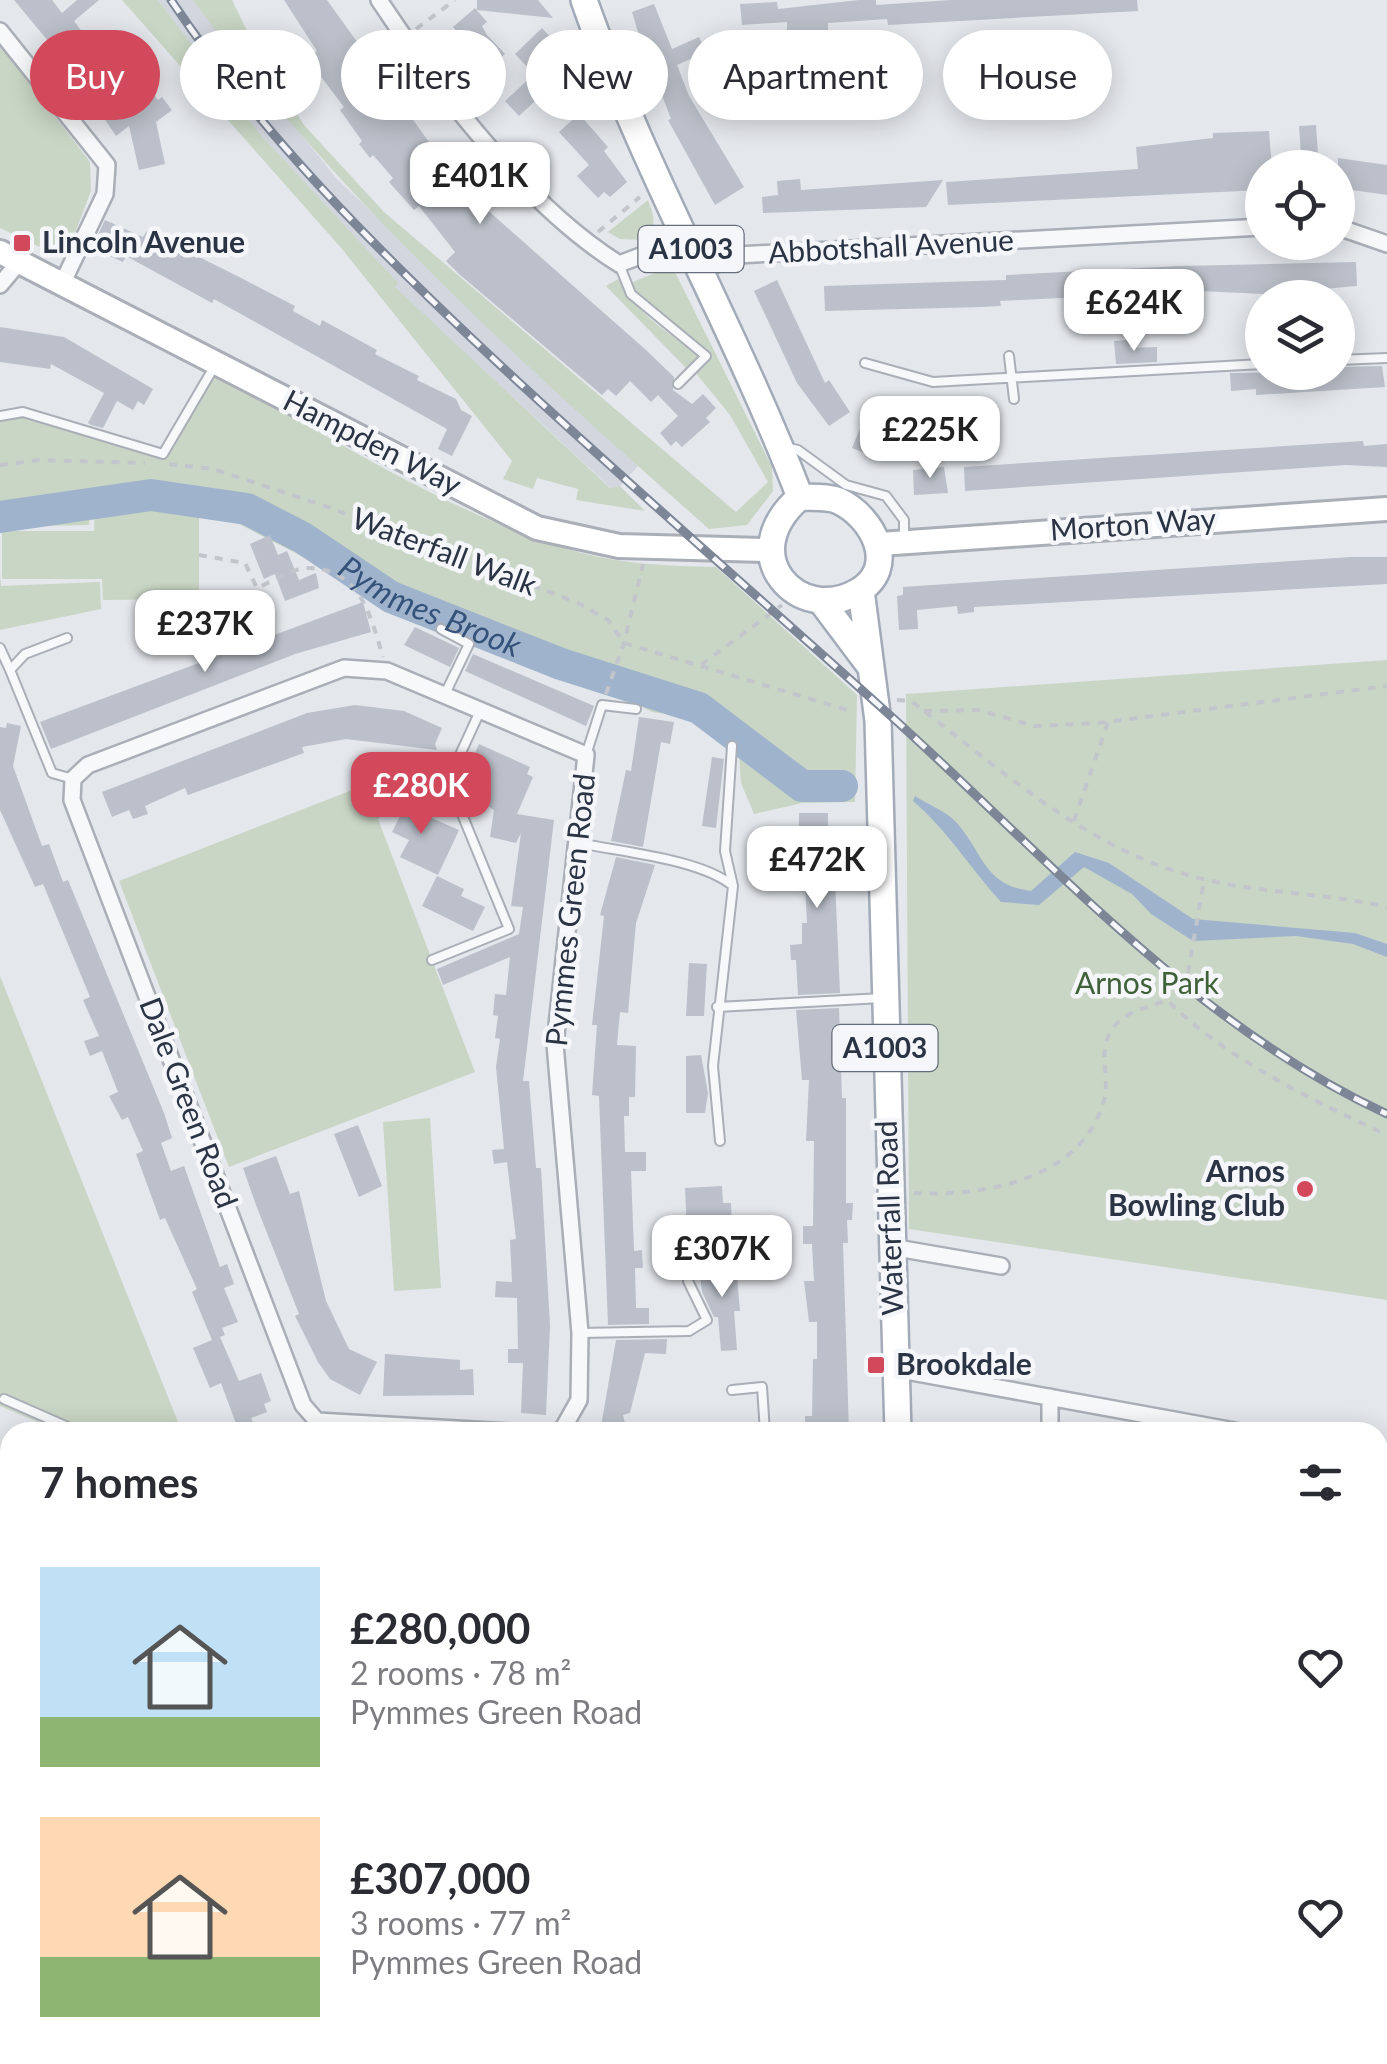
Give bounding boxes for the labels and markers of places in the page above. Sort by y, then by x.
pin: £401K [410,142,550,227]
place label: Lincoln Avenue [42,223,245,259]
marker: Lincoln Avenue [11,232,33,254]
pin: £624K [1064,269,1204,354]
pin: £225K [860,396,1000,481]
pin: £237K [135,590,275,675]
pin: £280K [351,752,491,837]
pin: £472K [747,826,887,911]
place label: Arnos Bowling Club [1108,1152,1285,1222]
marker: Arnos Bowling Club [1294,1178,1316,1200]
pin: £307K [652,1215,792,1300]
place label: Brookdale [896,1345,1032,1381]
marker: Brookdale [865,1354,887,1376]

